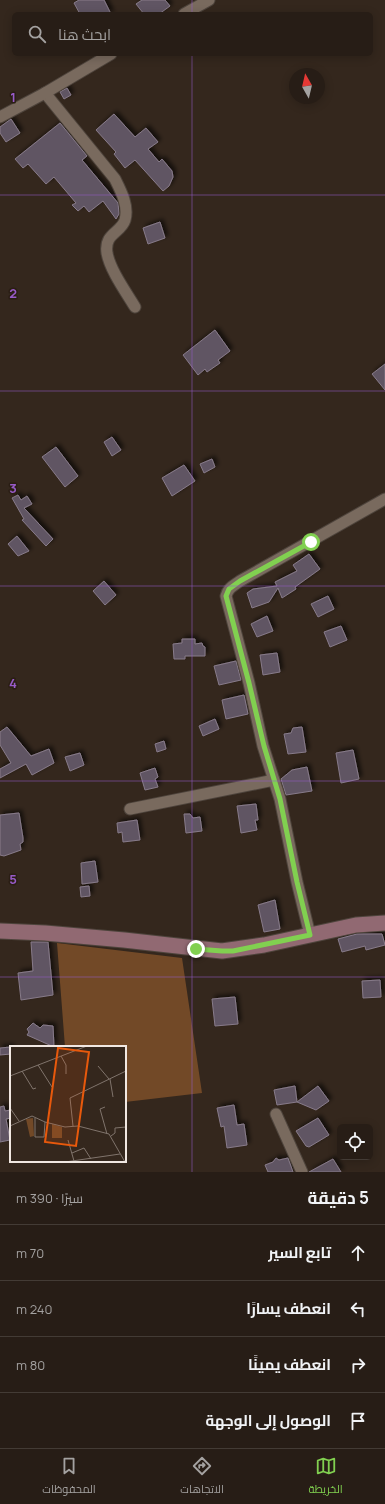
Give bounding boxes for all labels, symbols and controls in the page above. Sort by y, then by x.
search box [12,12,373,56]
icon: search [26,23,48,45]
text: ابحث هنا [58,24,111,45]
north arrow [289,68,325,104]
text: 1 [10,88,16,106]
text: 2 [9,284,17,302]
text: 3 [9,479,17,497]
route start [302,533,320,551]
text: 4 [9,674,17,692]
text: 5 [9,870,17,888]
route end [187,940,205,958]
inset map [10,1046,126,1162]
map controls [337,1124,373,1160]
button: locate [337,1124,373,1160]
text: 5 دقيقة [308,1186,369,1209]
text: سيرًا · 390 m [16,1189,83,1207]
text: تابع السير [268,1242,331,1263]
icon: ahead [347,1242,369,1264]
text: 70 m [16,1244,44,1262]
text: انعطف يسارًا [246,1298,331,1319]
icon: left [347,1298,369,1320]
text: 240 m [16,1300,52,1318]
text: انعطف يمينًا [248,1354,331,1375]
icon: right [347,1354,369,1376]
text: 80 m [16,1356,45,1374]
text: الوصول إلى الوجهة [205,1410,331,1431]
icon: arrive [347,1410,369,1432]
tab: المحفوظات [42,1455,96,1499]
tab: الاتجاهات [180,1455,224,1499]
tab: الخريطة [308,1455,343,1499]

